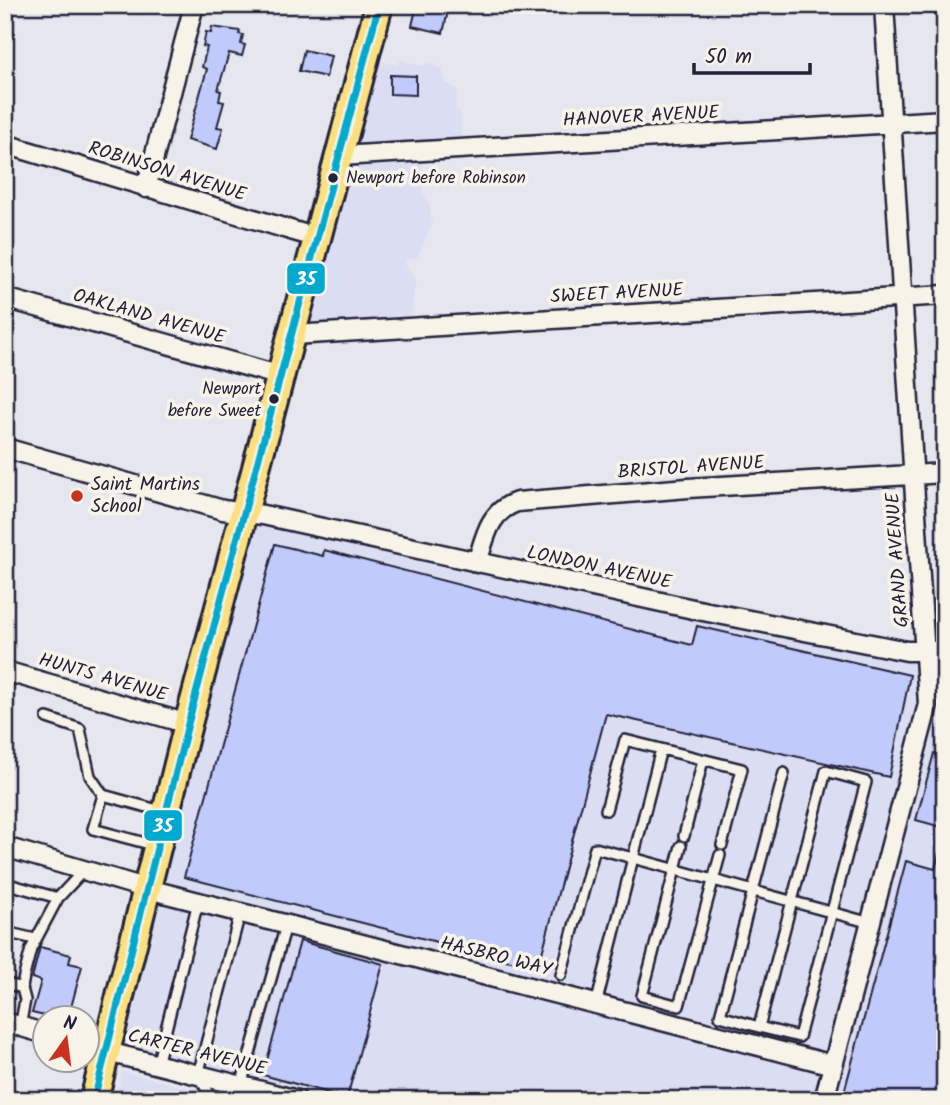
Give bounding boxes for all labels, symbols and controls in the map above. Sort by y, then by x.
scale bar [694,32,810,76]
text: 50 m [705,41,752,74]
street label: HANOVER AVENUE [562,98,721,136]
street label: ROBINSON AVENUE [84,134,251,211]
place label: Newport before Robinson [346,165,526,192]
marker: Newport before Robinson [326,171,340,185]
line badge: 35 [286,262,326,295]
text: 35 [295,265,317,295]
street label: SWEET AVENUE [550,275,685,312]
street label: OAKLAND AVENUE [69,281,230,353]
place label: Newport before Sweet [168,376,261,425]
marker: Newport before Sweet [267,392,281,406]
street label: BRISTOL AVENUE [617,448,766,488]
place label: Saint Martins School [91,470,200,522]
marker: Saint Martins School [69,488,85,504]
street label: GRAND AVENUE [878,491,918,628]
street label: LONDON AVENUE [524,538,675,598]
street label: HUNTS AVENUE [35,645,172,711]
line badge: 35 [143,809,183,842]
text: 35 [152,812,174,842]
street label: HASBRO WAY [437,929,556,986]
north arrow [32,1004,102,1074]
text: N [60,1008,79,1040]
street label: CARTER AVENUE [124,1021,270,1085]

